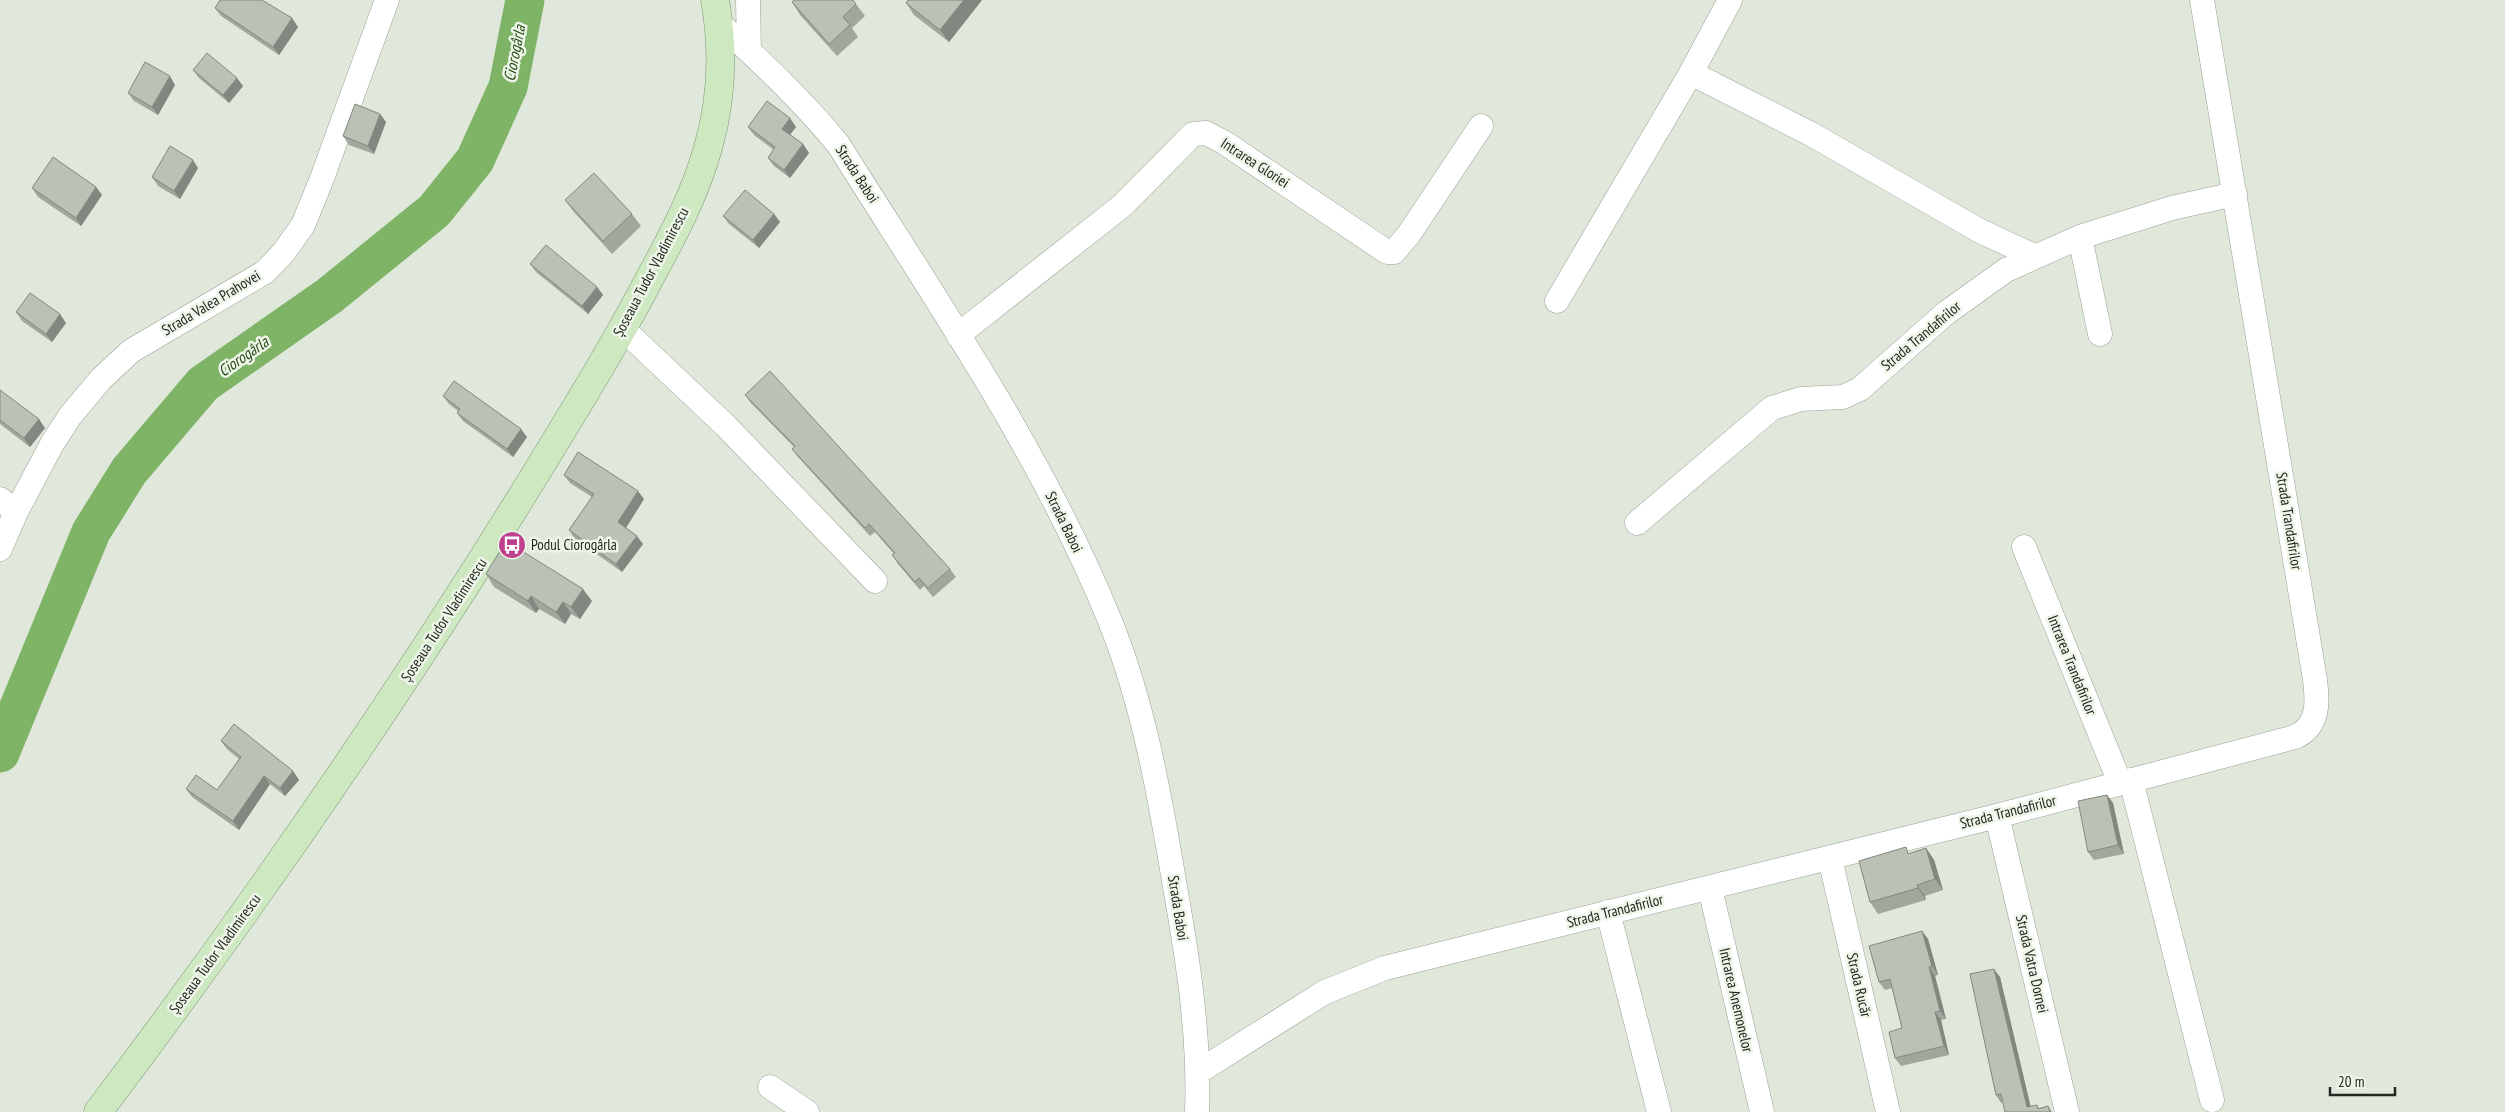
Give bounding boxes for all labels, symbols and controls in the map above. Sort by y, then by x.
water label: Ciorogârla [499,22,530,83]
street label: Intrarea Gloriei [1217,133,1293,192]
street label: Strada Baboi [832,141,883,206]
street label: Șoseaua Tudor Vladimirescu [608,204,693,340]
street label: Strada Valea Prahovei [158,266,264,340]
street label: Strada Trandafirilor [1877,296,1965,375]
water label: Ciorogârla [214,331,273,380]
street label: Strada Trandafirilor [2272,471,2307,572]
street label: Strada Baboi [1042,488,1087,555]
bus stop icon: Podul Ciorogârla [497,530,527,560]
place label: Podul Ciorogârla [531,535,617,554]
street label: Șoseaua Tudor Vladimirescu [396,554,491,685]
street label: Intrarea Trandafirilor [2044,612,2101,718]
street label: Strada Trandafirilor [1958,790,2059,833]
street label: Strada Baboi [1164,874,1193,942]
street label: Strada Trandafirilor [1565,889,1666,932]
street label: Șoseaua Tudor Vladimirescu [165,890,265,1017]
street label: Strada Vatra Dornei [2012,913,2053,1015]
street label: Intrarea Anemonelor [1715,946,1758,1055]
street label: Strada Rucăr [1843,951,1876,1020]
scale bar [2330,1064,2395,1096]
text: 20 m [2338,1072,2364,1091]

